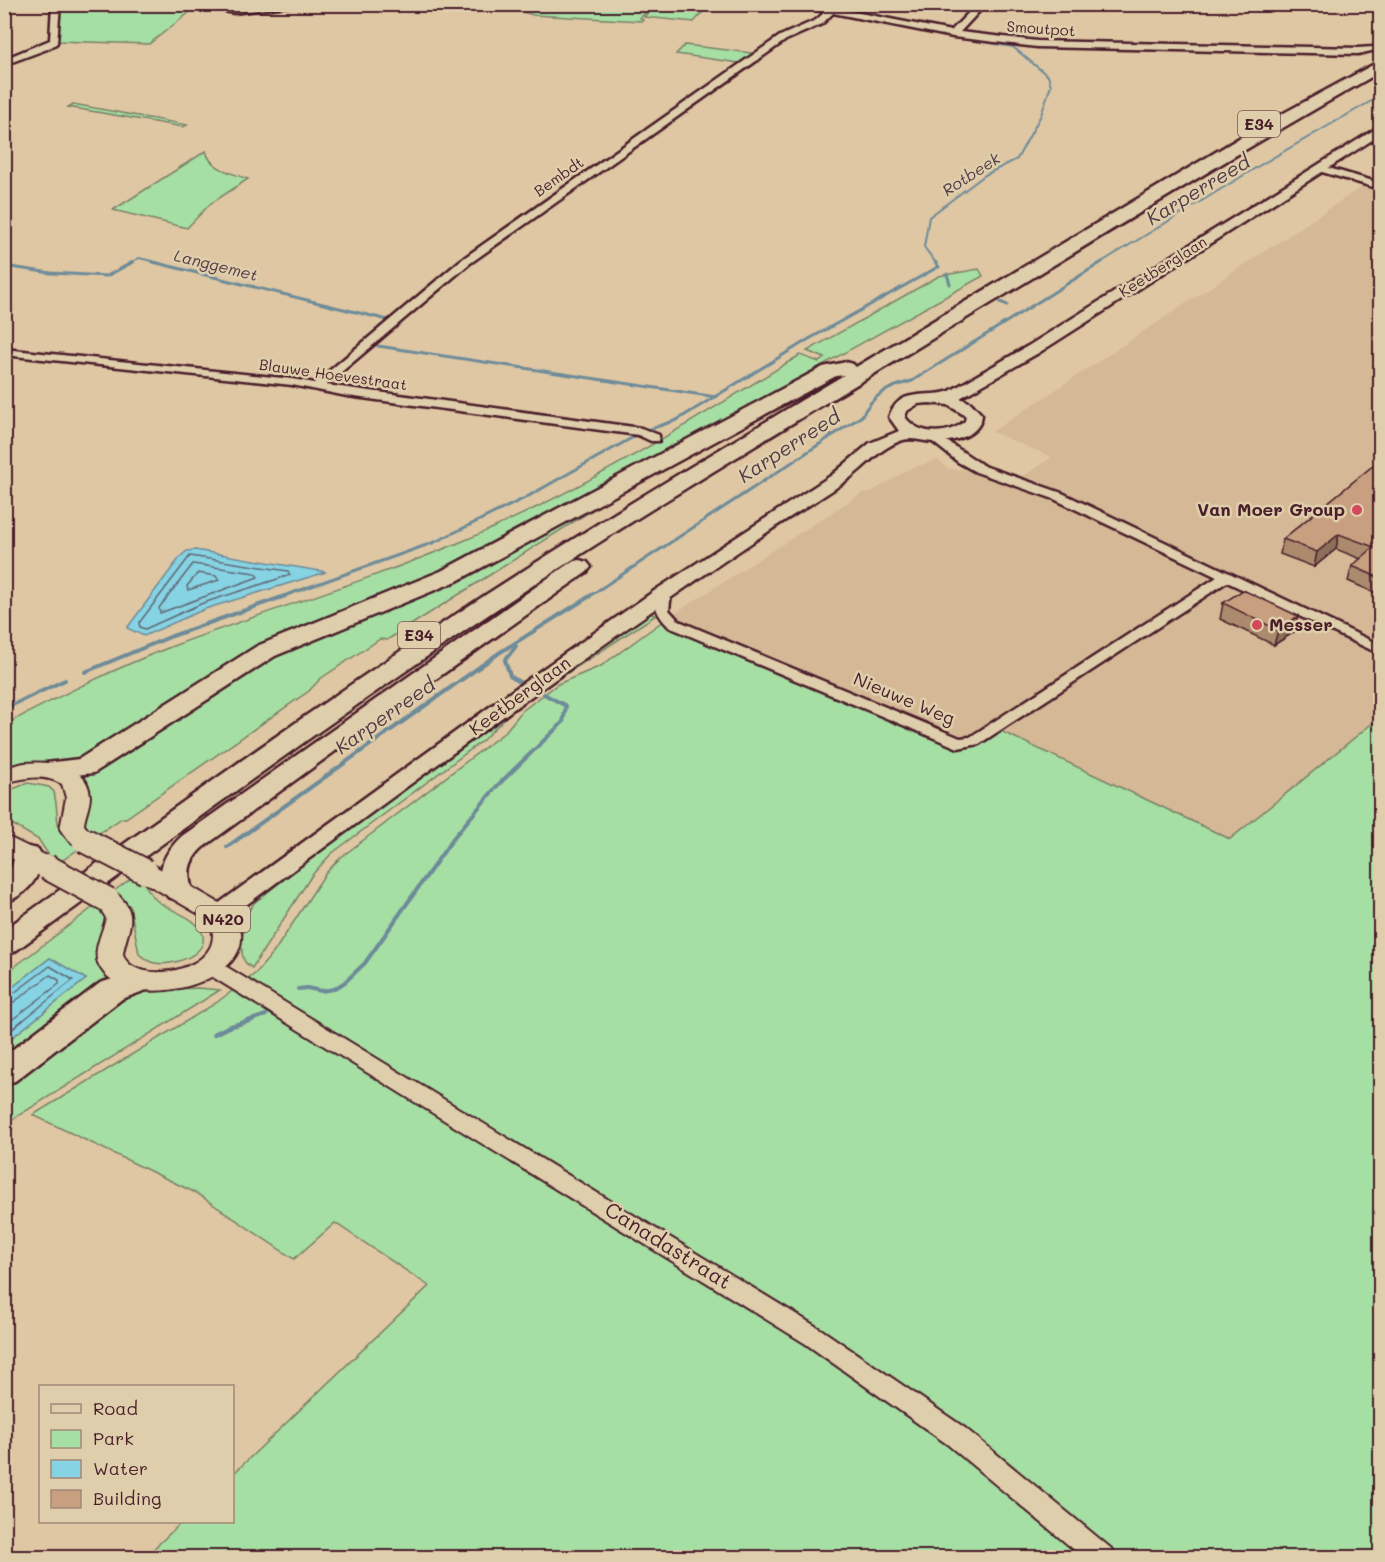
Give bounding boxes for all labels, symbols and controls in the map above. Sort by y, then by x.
street label: Smoutpot [1006,16,1076,40]
road number: E34 [1238,111,1280,137]
water label: Rotbeek [938,147,1004,200]
water label: Karperreed [1141,147,1255,230]
street label: Bembdt [530,152,587,200]
street label: Keetberglaan [1115,231,1210,301]
water label: Langgemet [172,244,260,285]
street label: Blauwe Hoevestraat [258,354,408,394]
water label: Karperreed [732,402,846,488]
place label: Van Moer Group [1197,497,1345,521]
marker: Van Moer Group [1350,503,1364,517]
place label: Messer [1269,612,1333,636]
marker: Messer [1250,618,1264,632]
road number: E34 [398,622,440,648]
street label: Keetberglaan [464,650,575,740]
street label: Nieuwe Weg [850,666,959,730]
water label: Karperreed [329,670,441,759]
road number: N420 [196,906,250,932]
street label: Canadastraat [600,1195,737,1294]
legend [39,1385,234,1523]
text: Road [93,1396,138,1420]
text: Park [93,1426,134,1450]
text: Water [93,1456,148,1480]
text: Building [93,1486,161,1510]

